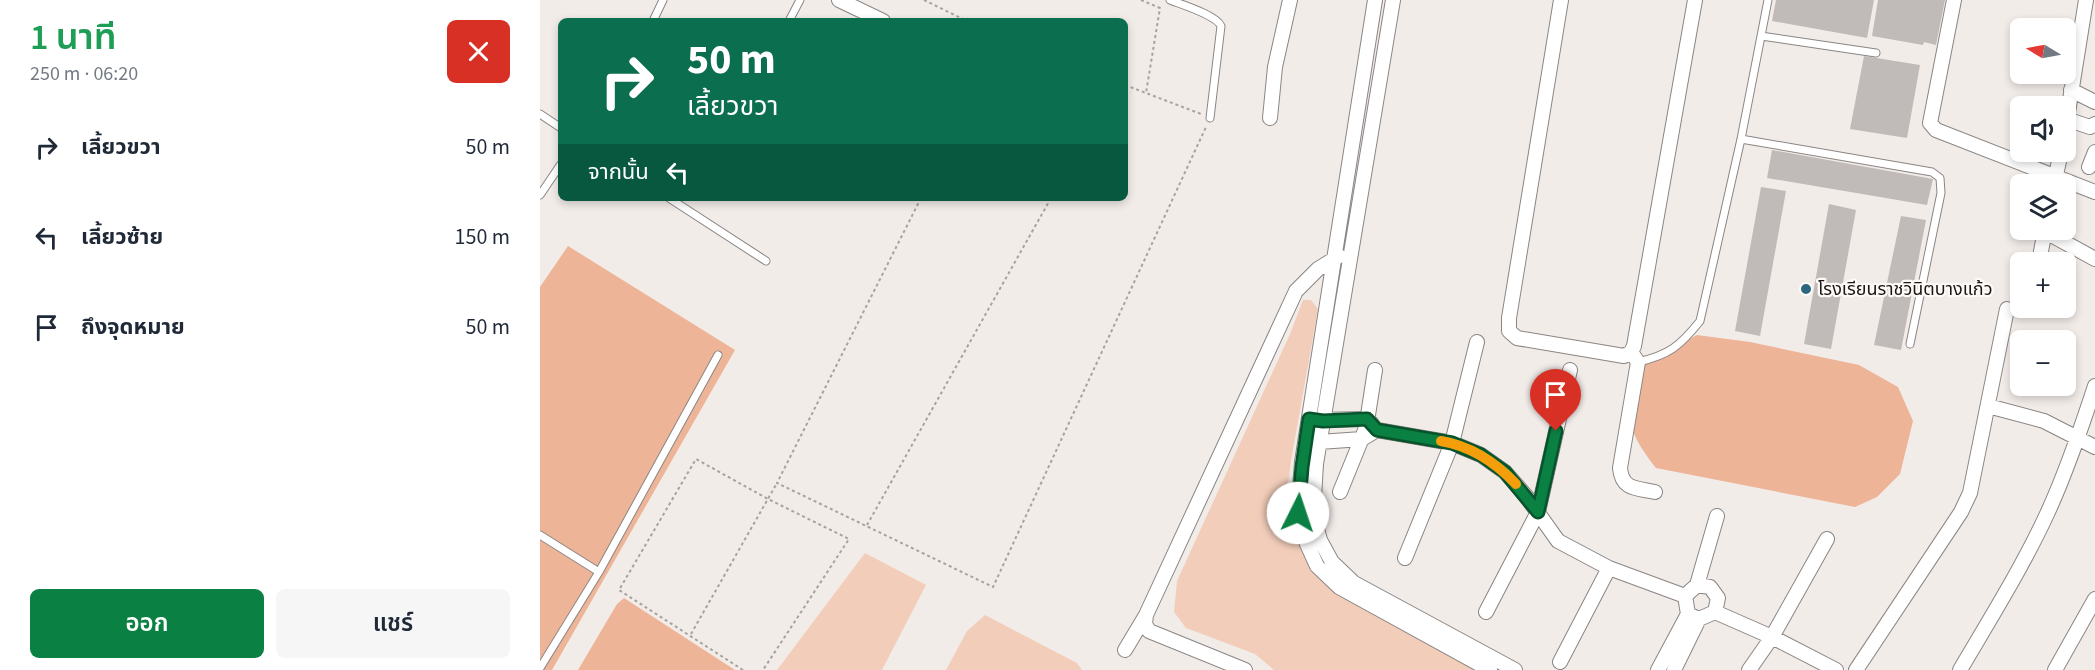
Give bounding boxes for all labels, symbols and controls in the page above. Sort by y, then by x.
text: 1 นาที [30,12,116,63]
north arrow [2010,18,2076,84]
map controls [2010,18,2076,396]
button: close [447,20,510,83]
text: 50 m [687,30,776,90]
icon: right [588,42,666,120]
text: 250 m · 06:20 [30,60,138,88]
text: เลี้ยวขวา [687,87,778,126]
button: sound [2010,96,2076,162]
icon: right [30,131,63,164]
text: เลี้ยวขวา [81,131,161,163]
text: 50 m [465,131,510,163]
text: จากนั้น [588,156,649,188]
icon: left [661,156,694,189]
button: layers [2010,174,2076,240]
icon: left [30,221,63,254]
text: เลี้ยวซ้าย [81,221,163,253]
text: 150 m [455,221,510,253]
button: + [2010,252,2076,318]
place label: โรงเรียนราชวินิตบางแก้ว [1818,277,1993,302]
marker: โรงเรียนราชวินิตบางแก้ว [1799,282,1813,296]
icon: arrive [30,311,63,344]
text: ถึงจุดหมาย [81,311,185,343]
text: 50 m [465,311,510,343]
button: − [2010,330,2076,396]
pin [1530,369,1581,431]
icon: arrive [1539,378,1572,411]
position arrow [1266,481,1330,545]
button: ออก [30,589,264,658]
button: แชร์ [276,589,510,658]

